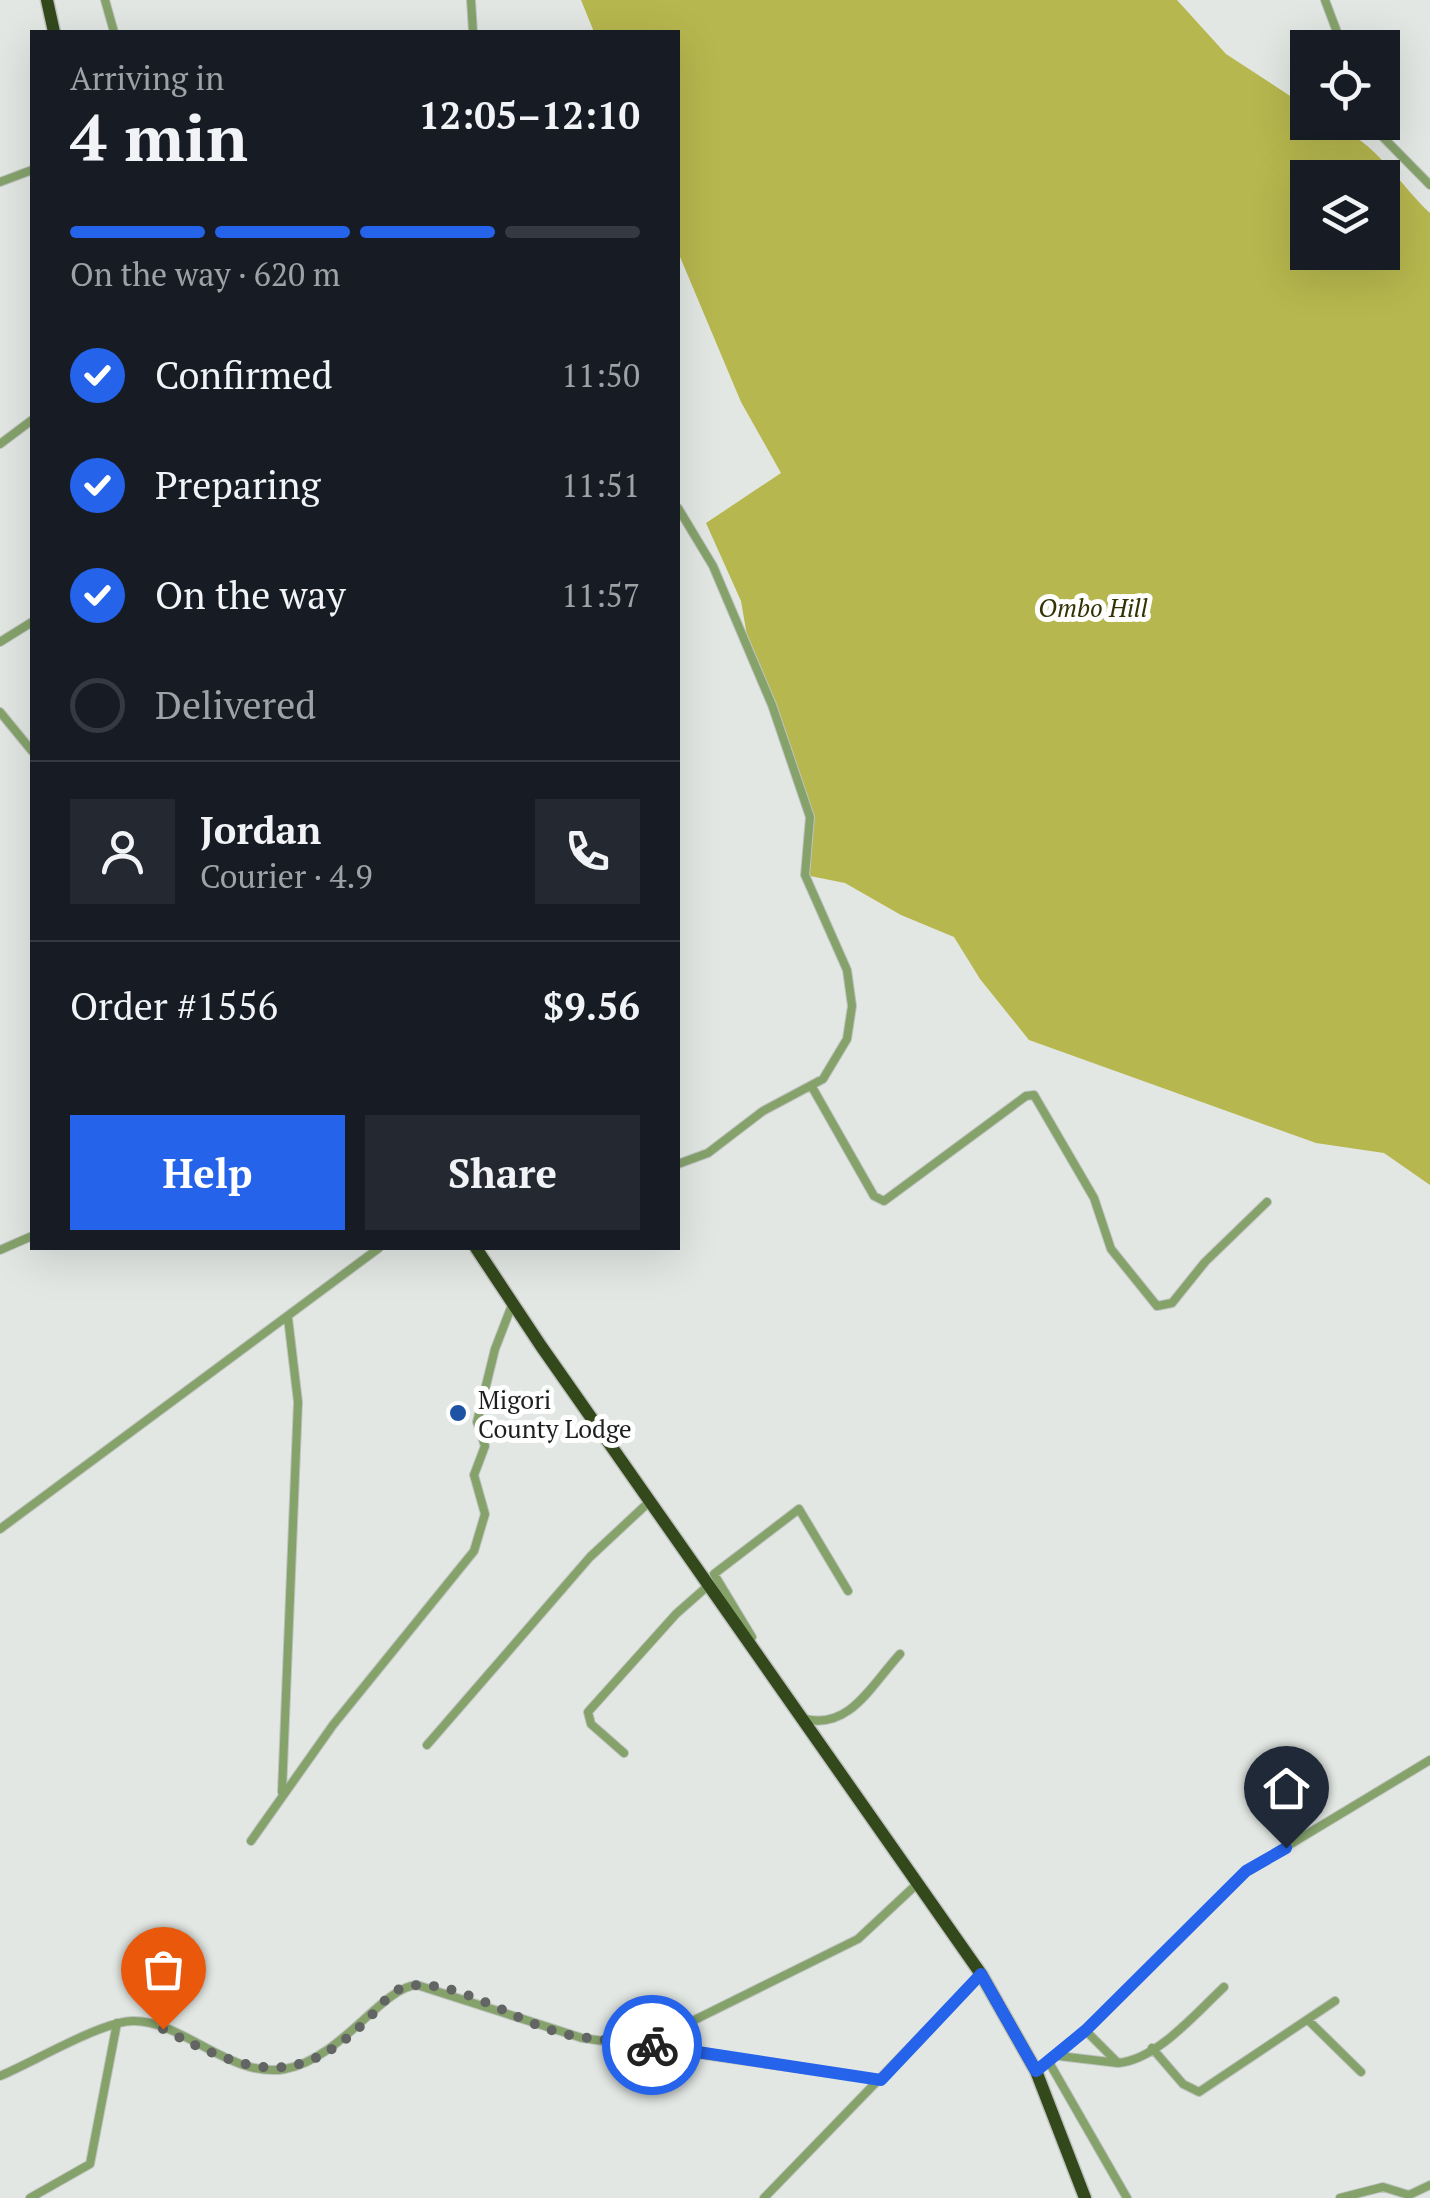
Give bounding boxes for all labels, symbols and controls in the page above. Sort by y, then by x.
map controls [1290,30,1400,270]
button: locate [1290,30,1400,140]
text: Arriving in [70,57,224,99]
text: 12:05–12:10 [418,90,640,140]
text: 4 min [70,93,248,180]
button: layers [1290,160,1400,270]
text: On the way · 620 m [70,253,340,295]
icon: check [70,348,125,403]
text: Confirmed [155,350,333,400]
text: 11:50 [561,354,640,396]
icon: check [70,458,125,513]
text: Preparing [155,460,321,510]
text: 11:51 [561,464,640,506]
icon: check [70,568,125,623]
text: On the way [155,570,346,620]
text: 11:57 [561,574,640,616]
park label: Ombo Hill [1038,591,1148,624]
text: Delivered [155,680,316,730]
button: person [70,799,175,904]
button: phone [535,799,640,904]
text: Jordan [200,805,321,855]
text: Courier · 4.9 [200,855,372,897]
text: Order #1556 [70,981,278,1031]
text: $9.56 [543,981,640,1031]
button: Help [70,1115,345,1230]
button: Share [365,1115,640,1230]
place label: Migori County Lodge [478,1383,632,1445]
marker: Migori County Lodge [447,1402,469,1424]
pin [1244,1746,1329,1849]
icon: home [1259,1761,1314,1816]
pin [121,1927,206,2030]
icon: bag [136,1942,191,1997]
courier [602,1995,702,2095]
icon: bike [625,2018,680,2073]

